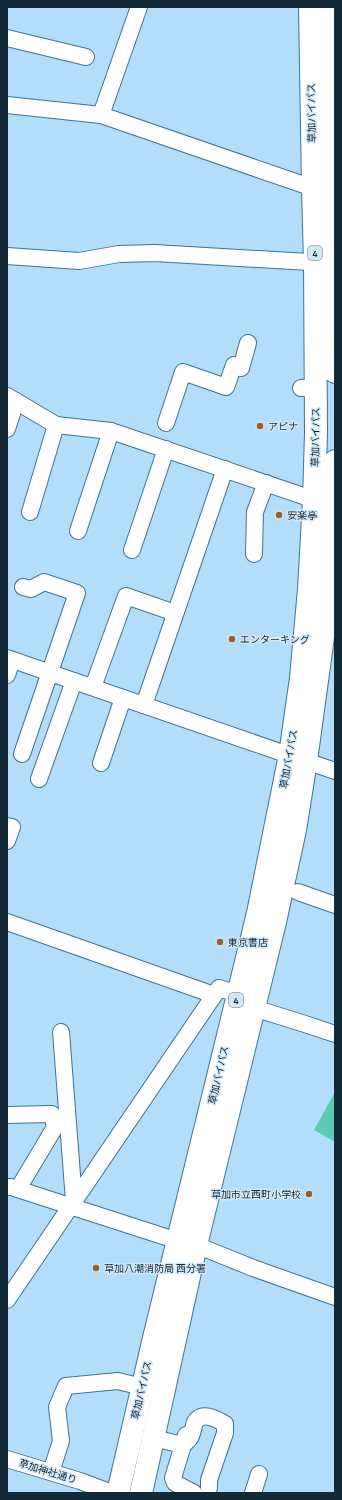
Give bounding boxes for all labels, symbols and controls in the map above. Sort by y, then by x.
street label: 草加バイパス [303,83,319,143]
road number: 4 [308,246,322,260]
street label: 草加バイパス [307,407,323,467]
place label: アピナ [268,419,298,433]
marker: アピナ [255,421,265,431]
place label: 安楽亭 [287,508,317,522]
marker: 安楽亭 [274,510,284,520]
place label: エンターキング [240,632,310,646]
marker: エンターキング [227,634,237,644]
street label: 草加バイパス [276,728,300,790]
place label: 東京書店 [228,935,268,949]
marker: 東京書店 [215,937,225,947]
road number: 4 [229,993,243,1007]
street label: 草加バイパス [204,1044,232,1106]
place label: 草加市立西町小学校 [211,1187,301,1201]
marker: 草加市立西町小学校 [304,1189,314,1199]
place label: 草加八潮消防局 西分署 [104,1261,206,1275]
marker: 草加八潮消防局 西分署 [91,1263,101,1273]
street label: 草加バイパス [127,1359,155,1421]
street label: 草加神社通り [17,1456,79,1486]

